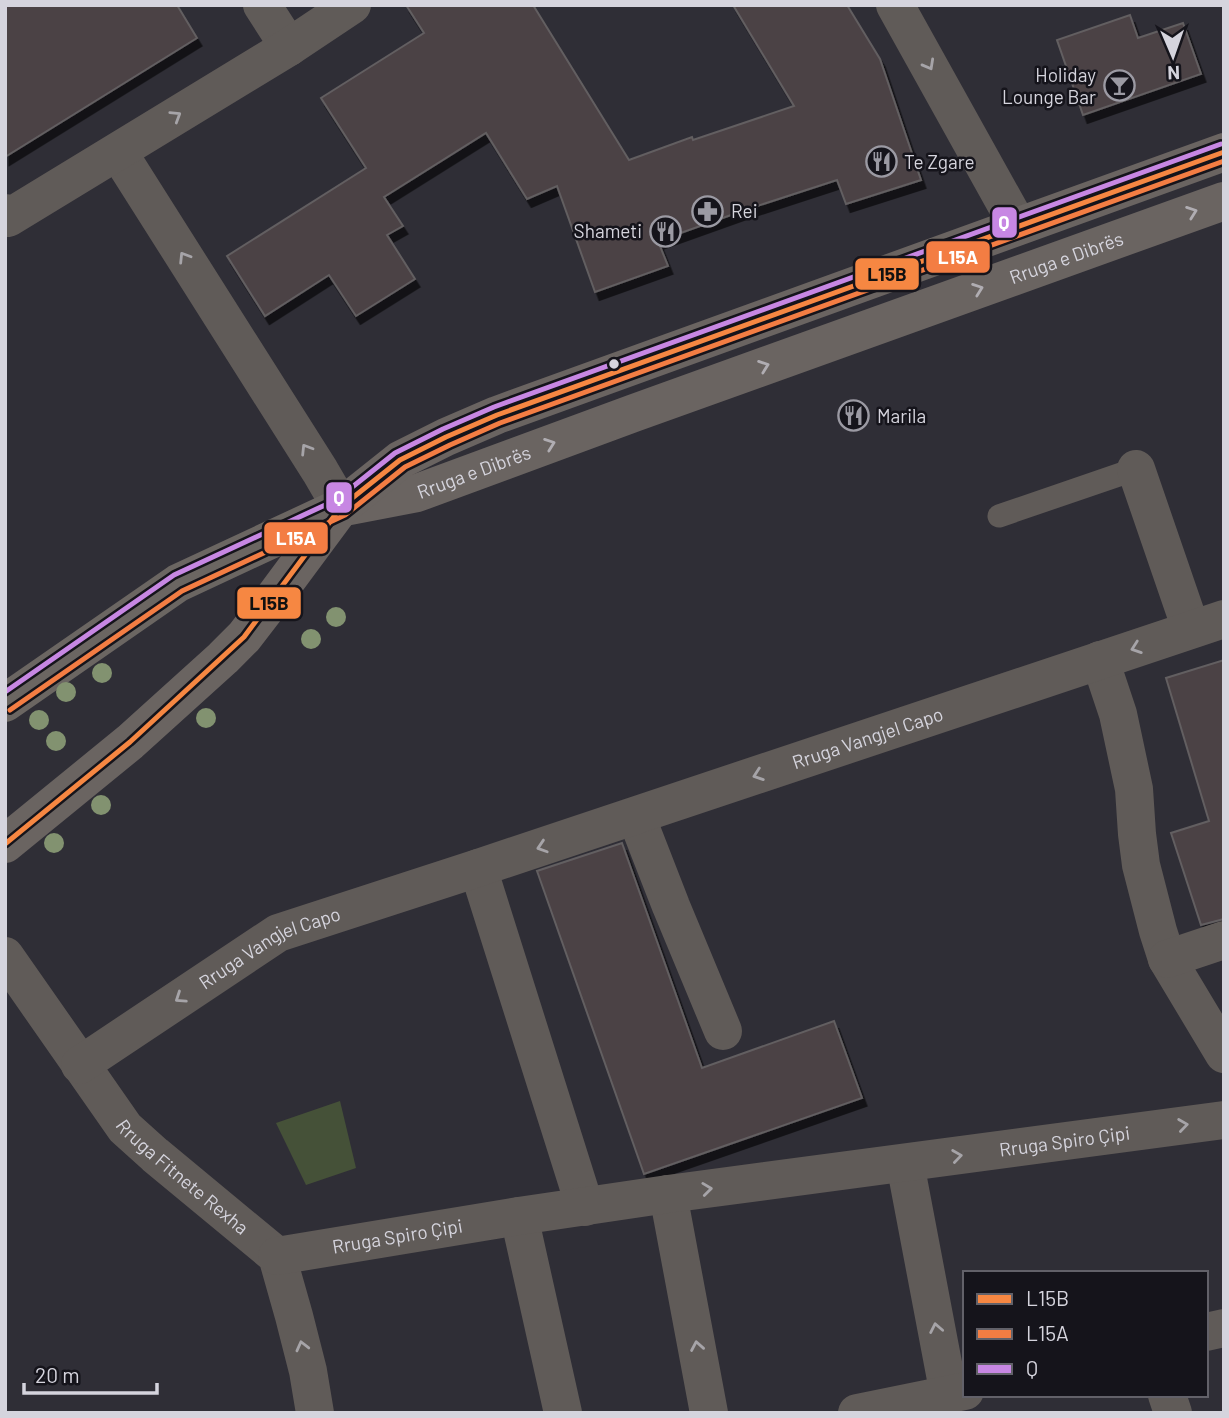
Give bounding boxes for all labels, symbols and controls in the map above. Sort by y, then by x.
north arrow [1138,21,1208,91]
one-way arrow [921,57,934,70]
text: N [1167,62,1180,85]
place label: Holiday Lounge Bar [1002,63,1096,108]
bar icon: Holiday Lounge Bar [1102,69,1136,103]
one-way arrow [169,111,182,124]
restaurant icon: Te Zgare [864,145,898,179]
place label: Te Zgare [904,150,975,173]
pharmacy icon: Rei [691,194,725,228]
place label: Rei [731,199,758,222]
line badge: Q [991,206,1018,239]
one-way arrow [1185,207,1197,221]
text: Q [998,210,1010,233]
restaurant icon: Shameti [648,214,682,248]
place label: Shameti [574,219,642,242]
street label: Rruga e Dibrës [1006,226,1126,288]
line badge: L15A [925,240,991,274]
text: L15A [938,245,979,268]
one-way arrow [180,251,193,264]
line badge: L15B [854,257,920,291]
text: L15B [867,262,907,285]
one-way arrow [971,284,983,298]
unlabelled marker [607,357,621,371]
one-way arrow [757,361,769,375]
restaurant icon: Marila [837,399,871,433]
place label: Marila [877,404,926,427]
one-way arrow [543,438,555,452]
street label: Rruga e Dibrës [414,440,534,503]
one-way arrow [302,443,315,456]
line badge: Q [325,481,353,514]
text: Q [333,485,345,508]
line badge: L15A [263,521,329,555]
text: L15A [276,526,317,549]
line badge: L15B [236,586,302,620]
text: L15B [249,591,289,614]
one-way arrow [1130,640,1142,654]
street label: Rruga Vangjel Capo [789,702,946,773]
one-way arrow [752,767,764,781]
one-way arrow [536,839,548,853]
street label: Rruga Vangjel Capo [194,902,343,994]
one-way arrow [175,990,188,1002]
street label: Rruga Fitnete Rexha [111,1115,254,1239]
one-way arrow [1177,1118,1188,1133]
street label: Rruga Spiro Çipi [998,1121,1131,1161]
one-way arrow [951,1149,963,1164]
one-way arrow [701,1182,713,1197]
street label: Rruga Spiro Çipi [330,1214,464,1258]
legend [963,1271,1208,1397]
text: L15B [1026,1285,1069,1310]
text: L15A [1026,1320,1069,1345]
one-way arrow [930,1322,945,1334]
one-way arrow [296,1340,310,1352]
one-way arrow [690,1340,705,1352]
scale bar [24,1352,158,1396]
text: Q [1026,1355,1038,1380]
text: 20 m [35,1362,80,1387]

